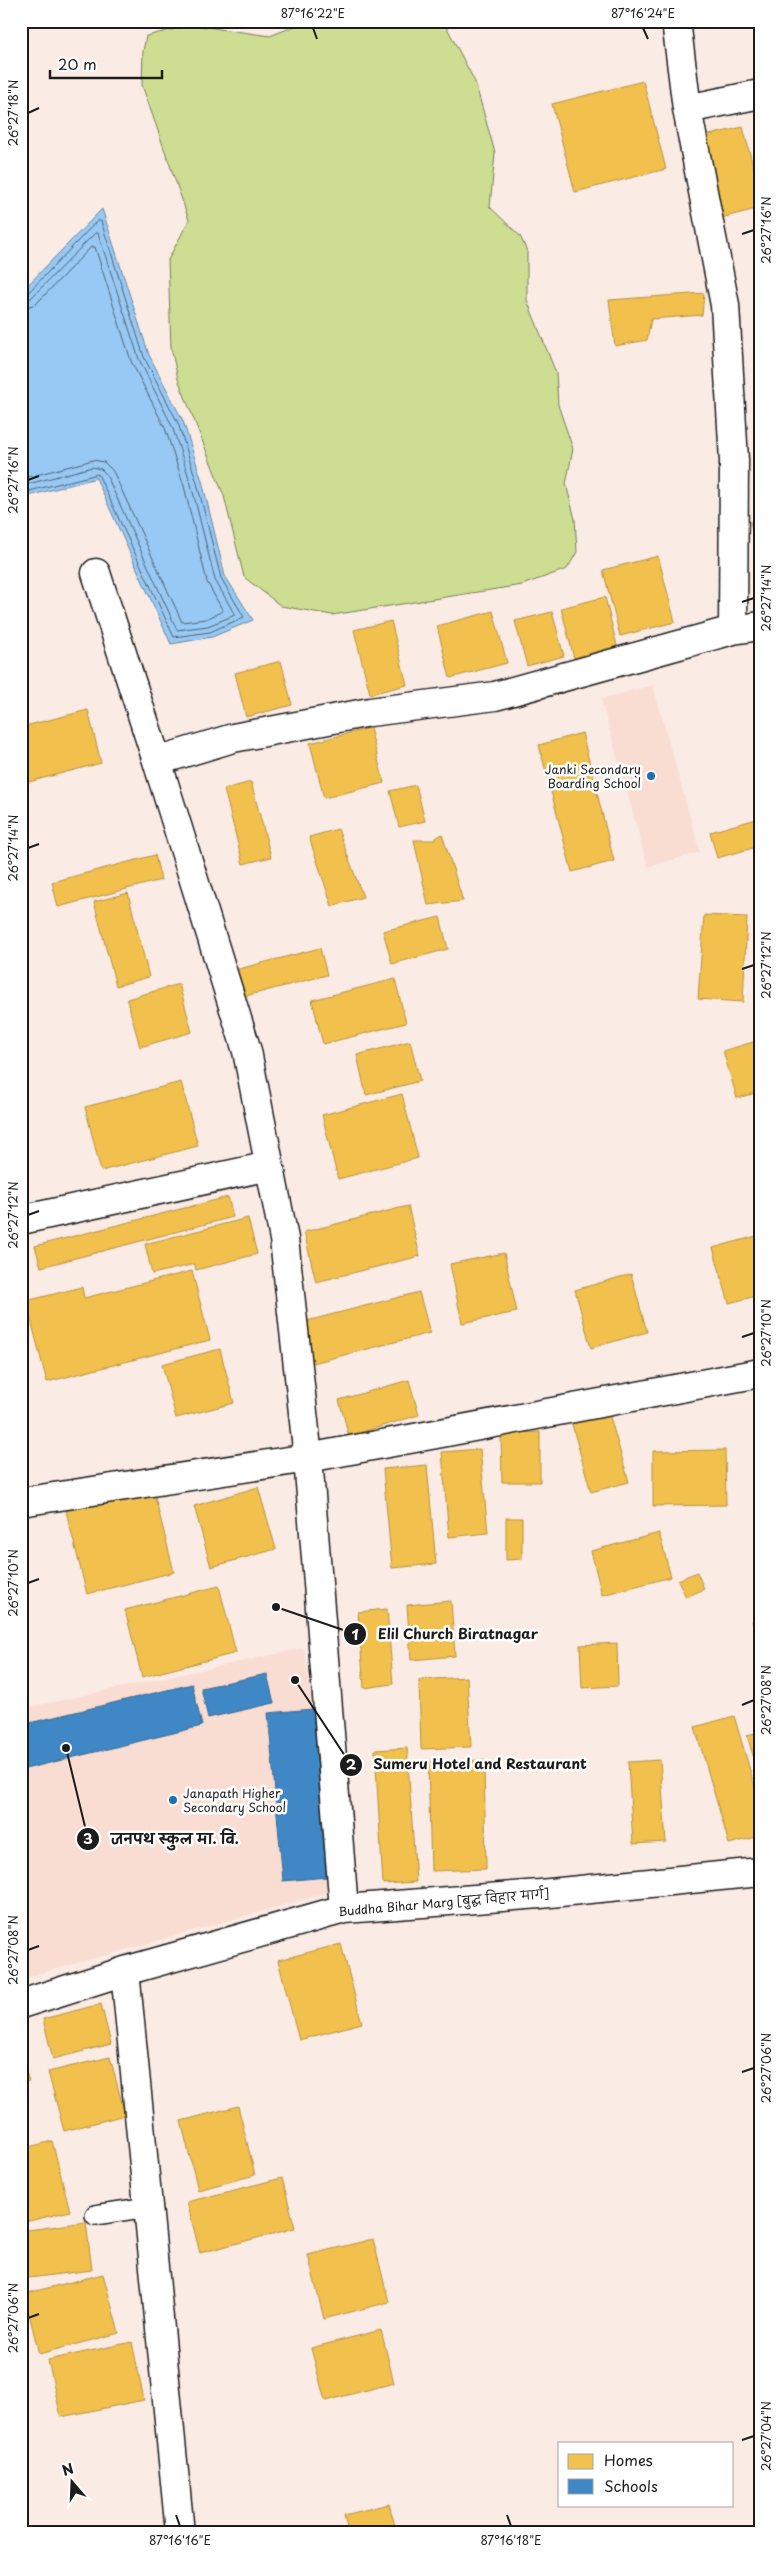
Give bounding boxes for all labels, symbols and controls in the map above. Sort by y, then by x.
text: 87°16'22"E [281,4,345,22]
text: 87°16'24"E [611,4,675,22]
scale bar [50,48,162,80]
text: 20 m [58,52,97,75]
text: 26°27'18"N [4,80,22,146]
text: 26°27'16"N [757,196,775,264]
text: 26°27'16"N [4,446,22,514]
text: 26°27'14"N [757,565,775,631]
place label: Janki Secondary Boarding School [545,760,641,792]
marker: Janki Secondary Boarding School [645,770,657,782]
text: 26°27'14"N [4,815,22,881]
text: 26°27'12"N [757,931,775,999]
text: 26°27'12"N [4,1181,22,1249]
text: 26°27'10"N [757,1299,775,1367]
text: 26°27'10"N [4,1549,22,1617]
callout: Elil Church Biratnagar [342,1620,549,1649]
text: 1 [351,1622,359,1645]
text: Elil Church Biratnagar [378,1623,539,1644]
text: 26°27'08"N [757,1665,775,1735]
callout: Sumeru Hotel and Restaurant [338,1750,597,1779]
text: 2 [346,1752,357,1775]
text: Sumeru Hotel and Restaurant [373,1753,587,1774]
place label: Janapath Higher Secondary School [183,1784,286,1816]
marker: Janapath Higher Secondary School [167,1794,179,1806]
callout: जनपथ स्कुल मा. वि. [76,1825,249,1854]
text: 3 [83,1826,93,1849]
text: जनपथ स्कुल मा. वि. [109,1828,239,1851]
street label: Buddha Bihar Marg [बुद्ध विहार मार्ग] [338,1884,550,1920]
text: 26°27'08"N [4,1915,22,1985]
text: 26°27'06"N [757,2033,775,2103]
text: 26°27'06"N [4,2283,22,2353]
text: 26°27'04"N [757,2401,775,2471]
legend [558,2442,734,2506]
text: Homes [604,2448,653,2471]
north arrow [48,2456,98,2506]
text: N [59,2458,76,2481]
text: Schools [604,2474,658,2497]
text: 87°16'16"E [149,2531,211,2549]
text: 87°16'18"E [480,2531,542,2549]

